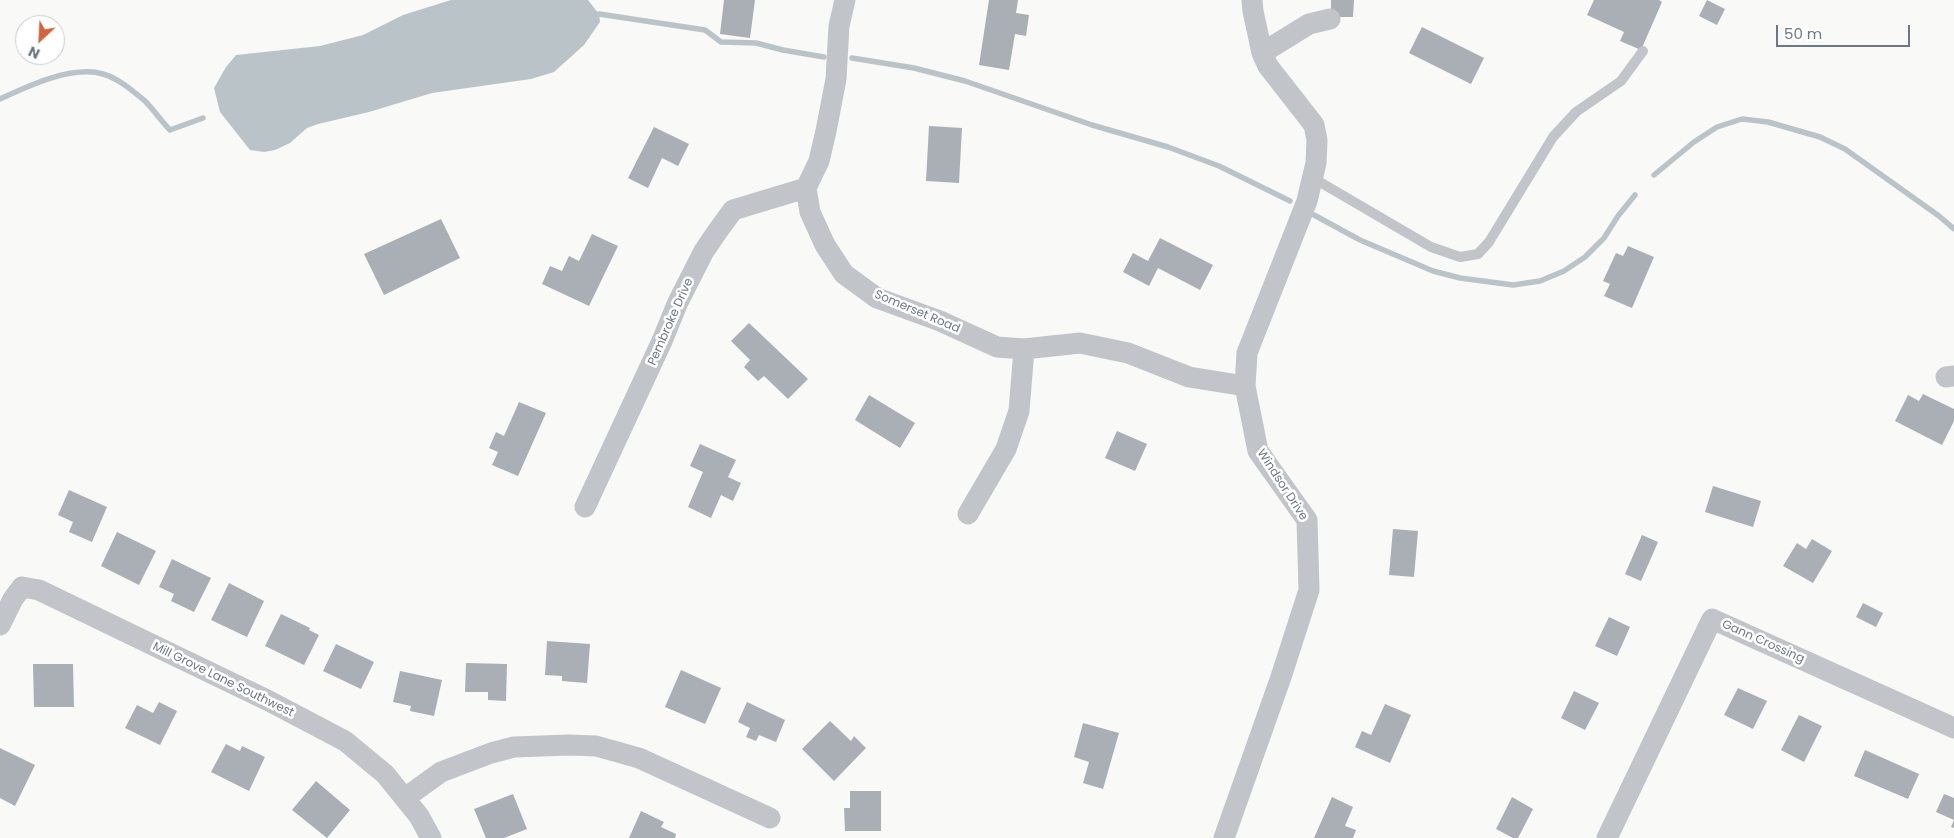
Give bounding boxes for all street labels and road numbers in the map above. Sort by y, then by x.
street label: Pembroke Drive [645,276,697,368]
street label: Somerset Road [872,288,962,336]
street label: Windsor Drive [1254,447,1310,523]
street label: Gann Crossing [1720,617,1806,667]
street label: Mill Grove Lane Southwest [150,640,296,720]

